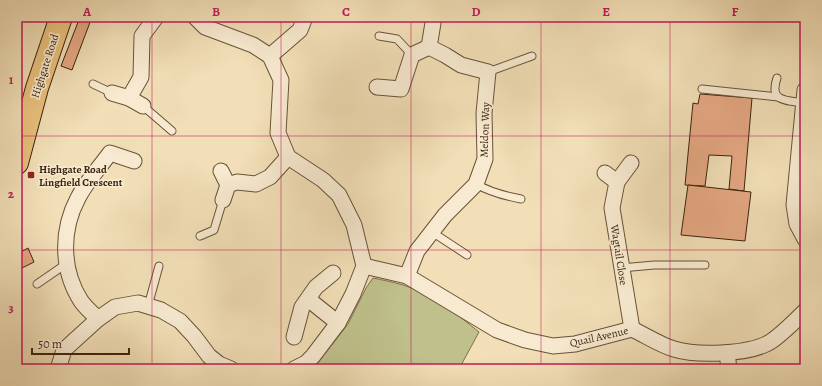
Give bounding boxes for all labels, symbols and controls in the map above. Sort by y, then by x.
text: A [82,3,92,20]
text: B [212,3,220,20]
text: C [342,3,350,20]
text: D [471,3,481,20]
text: E [602,3,610,20]
text: F [732,3,739,20]
street label: Highgate Road [28,32,62,100]
text: 1 [9,71,14,88]
street label: Meldon Way [477,102,493,158]
place label: Highgate Road Lingfield Crescent [39,162,123,190]
marker: Highgate Road Lingfield Crescent [26,170,36,180]
text: 2 [8,185,15,202]
street label: Wagtail Close [607,223,631,286]
text: 3 [8,299,14,316]
street label: Quail Avenue [568,323,630,351]
scale bar [32,330,129,356]
text: 50 m [38,336,62,352]

